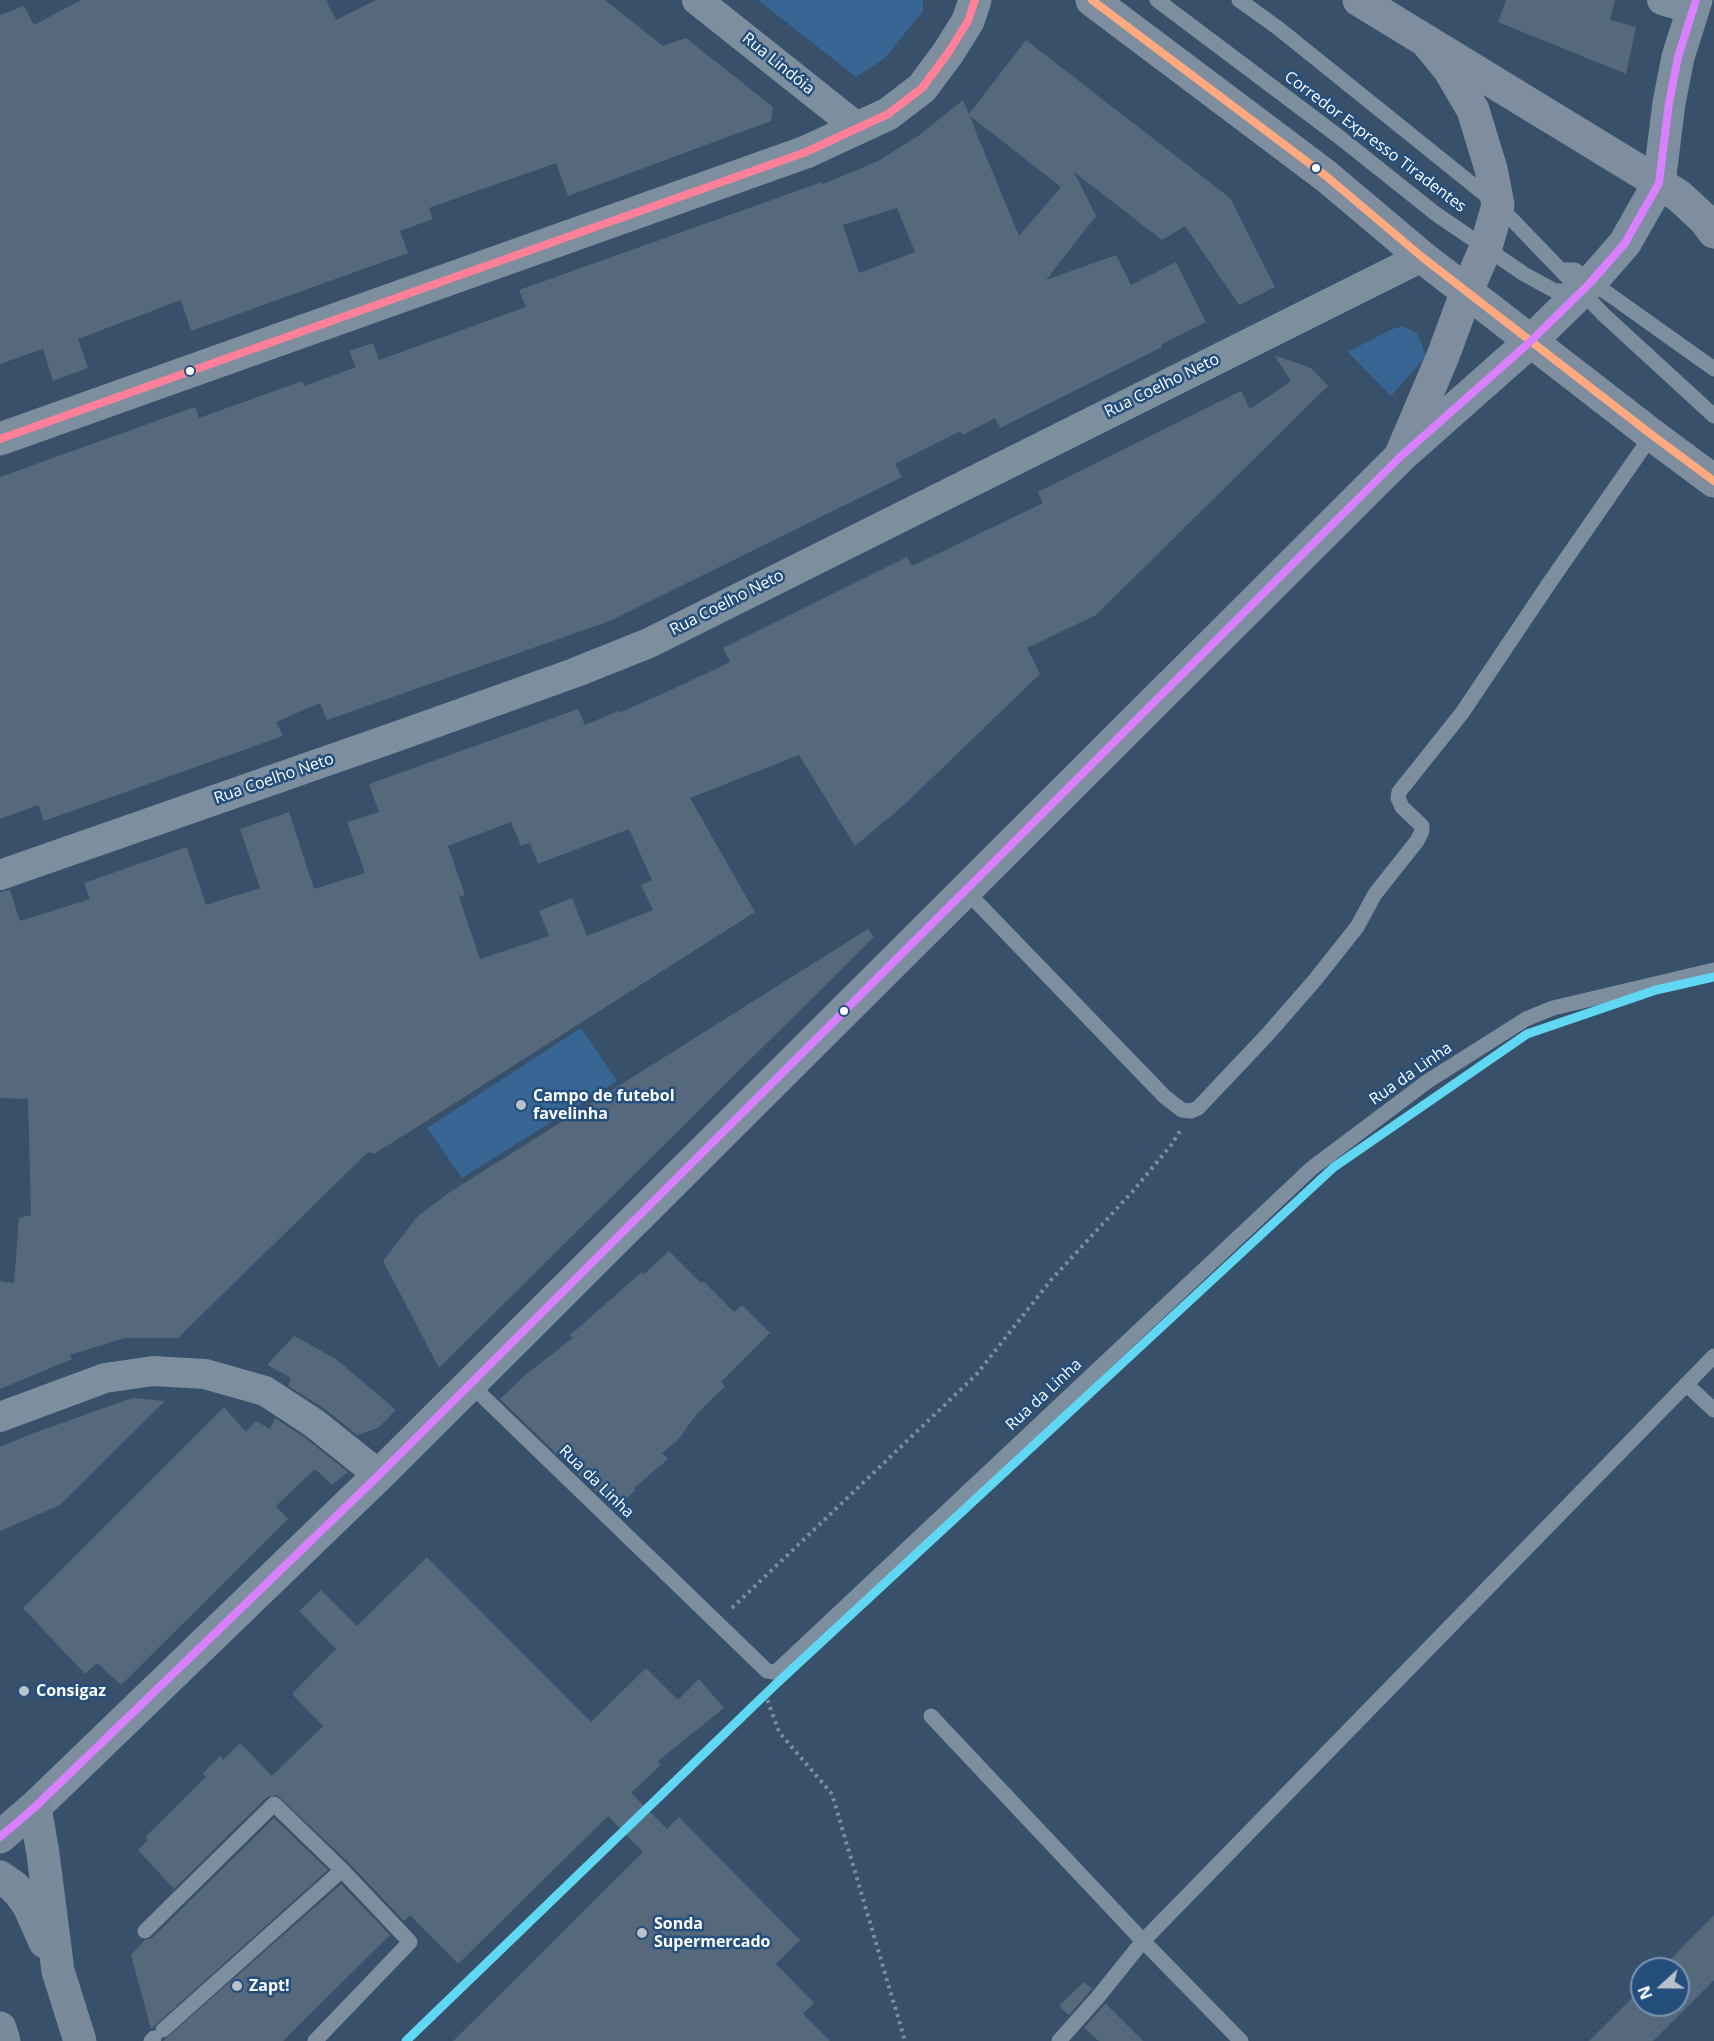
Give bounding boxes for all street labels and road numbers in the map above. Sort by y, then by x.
street label: Rua Lindóia [738,29,818,99]
street label: Corredor Expresso Tiradentes [1280,67,1470,217]
street label: Rua Coelho Neto [1101,350,1223,422]
street label: Rua Coelho Neto [667,566,787,640]
street label: Rua Coelho Neto [212,750,336,808]
street label: Rua da Linha [1366,1038,1456,1110]
street label: Rua da Linha [1002,1355,1086,1435]
street label: Rua da Linha [555,1442,637,1522]

